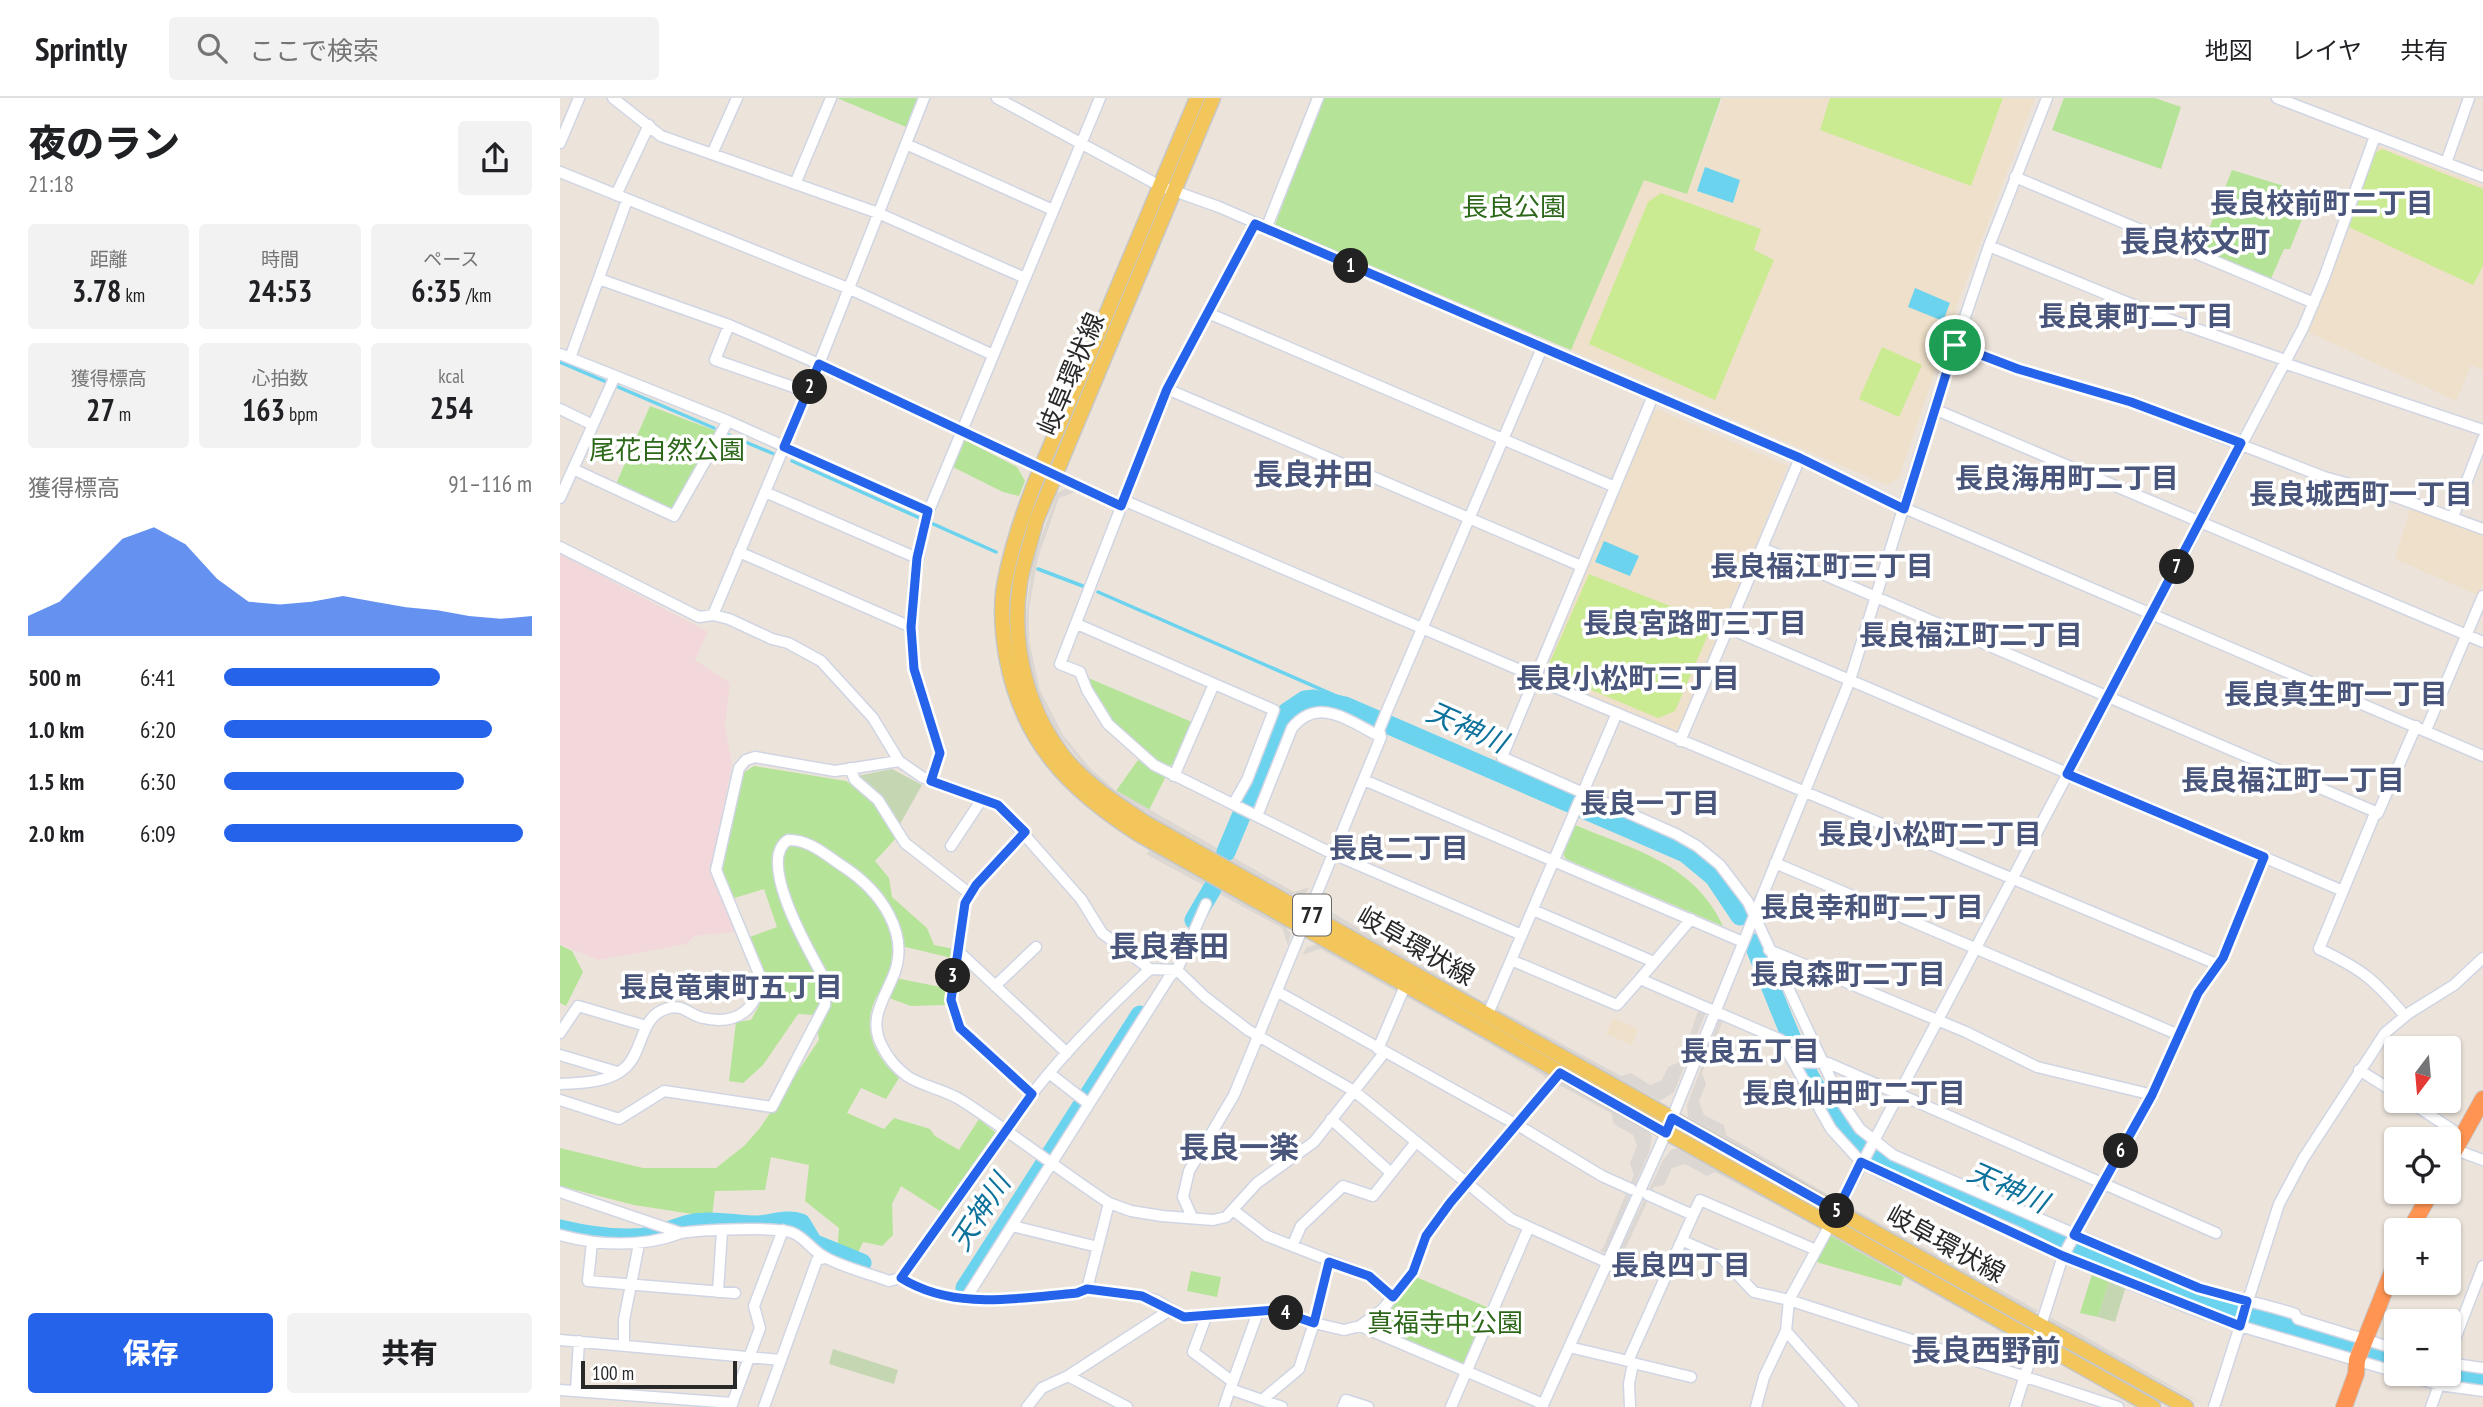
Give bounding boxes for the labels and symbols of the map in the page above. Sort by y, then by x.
district label: 長良校前町二丁目 [2210,184,2434,221]
park label: 長良公園 [1462,190,1566,223]
district label: 長良校文町 [2120,221,2270,260]
pin: 1 [1334,248,1368,284]
district label: 長良東町二丁目 [2038,297,2234,334]
street label: 岐阜環状線 [1030,308,1111,440]
pin [1925,315,1985,375]
pin: 2 [792,370,828,404]
park label: 尾花自然公園 [589,433,745,466]
district label: 長良井田 [1253,454,1373,493]
district label: 長良海用町二丁目 [1955,459,2179,496]
district label: 長良城西町一丁目 [2249,475,2473,512]
district label: 長良福江町三丁目 [1710,547,1934,584]
pin: 7 [2160,550,2194,584]
district label: 長良宮路町三丁目 [1583,604,1807,641]
district label: 長良福江町二丁目 [1859,616,2083,653]
district label: 長良小松町三丁目 [1516,659,1740,696]
district label: 長良真生町一丁目 [2224,675,2448,712]
water label: 天神川 [1421,693,1516,762]
district label: 長良福江町一丁目 [2181,761,2405,798]
district label: 長良一丁目 [1580,784,1720,821]
district label: 長良小松町二丁目 [1818,815,2042,852]
district label: 長良二丁目 [1329,829,1469,866]
district label: 長良幸和町二丁目 [1760,888,1984,925]
road number: 77 [1293,894,1331,936]
street label: 岐阜環状線 [1352,899,1481,992]
district label: 長良春田 [1109,926,1229,965]
district label: 長良森町二丁目 [1750,955,1946,992]
pin: 3 [936,958,970,994]
district label: 長良竜東町五丁目 [619,968,843,1005]
district label: 長良五丁目 [1680,1032,1820,1069]
north arrow [2384,1036,2460,1113]
district label: 長良仙田町二丁目 [1742,1074,1966,1111]
district label: 長良一楽 [1179,1127,1299,1166]
pin: 6 [2104,1134,2138,1168]
water label: 天神川 [1962,1153,2057,1222]
water label: 天神川 [941,1164,1020,1257]
pin: 5 [1820,1194,1854,1228]
street label: 岐阜環状線 [1881,1198,2011,1290]
district label: 長良四丁目 [1611,1246,1751,1283]
pin: 4 [1268,1296,1304,1330]
park label: 真福寺中公園 [1367,1306,1523,1339]
district label: 長良西野前 [1911,1330,2061,1369]
scale bar [581,1358,737,1390]

